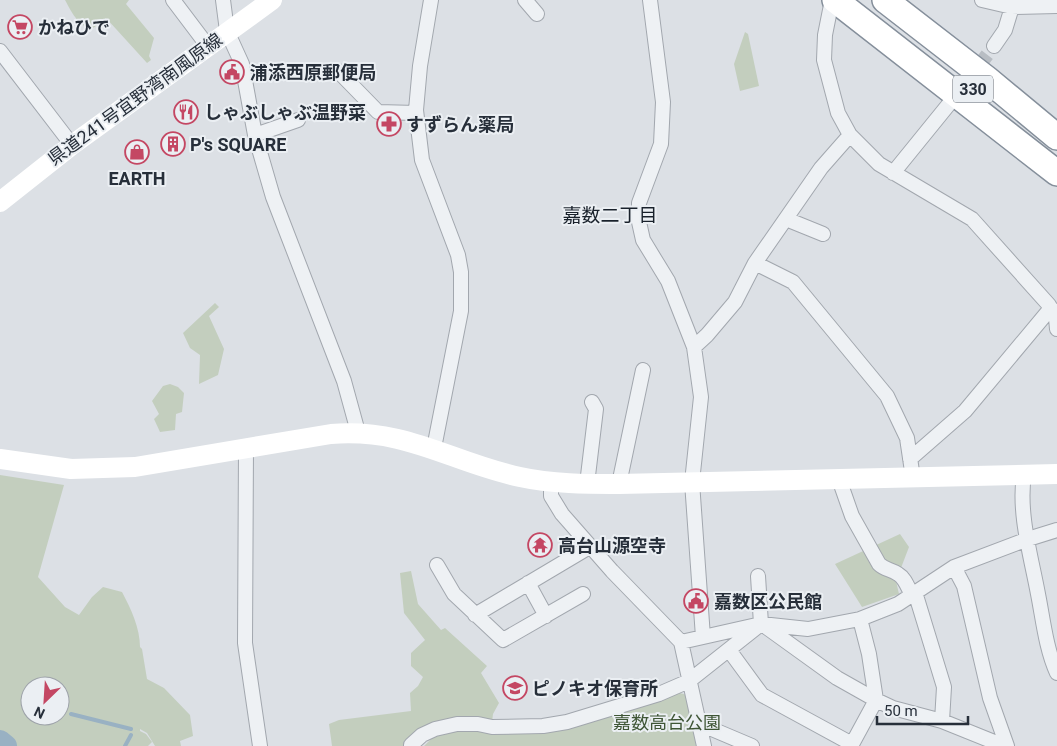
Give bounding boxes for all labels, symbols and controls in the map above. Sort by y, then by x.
supermarket icon: かねひで [7,14,33,40]
place label: かねひで [38,17,110,38]
street label: 県道241号宜野湾南風原線 [44,29,226,169]
public building icon: 浦添西原郵便局 [219,59,245,85]
place label: 浦添西原郵便局 [250,62,376,83]
road number: 330 [953,76,993,102]
restaurant icon: しゃぶしゃぶ温野菜 [173,99,199,125]
place label: しゃぶしゃぶ温野菜 [204,102,366,123]
pharmacy icon: すずらん薬局 [376,111,402,137]
place label: すずらん薬局 [406,114,514,135]
building icon: P's SQUARE [160,131,186,157]
place label: P's SQUARE [190,134,286,155]
shop icon: EARTH [124,139,150,165]
place label: EARTH [108,168,166,189]
district label: 嘉数二丁目 [562,204,658,227]
temple icon: 高台山源空寺 [527,532,553,558]
place label: 高台山源空寺 [558,535,666,556]
public building icon: 嘉数区公民館 [683,588,709,614]
place label: 嘉数区公民館 [714,591,822,612]
school or university icon: ピノキオ保育所 [502,675,528,701]
north arrow [20,676,70,726]
place label: ピノキオ保育所 [532,678,658,699]
scale bar [877,694,968,726]
text: 50 m [884,702,918,720]
text: N [32,703,47,722]
park label: 嘉数高台公園 [613,712,721,733]

